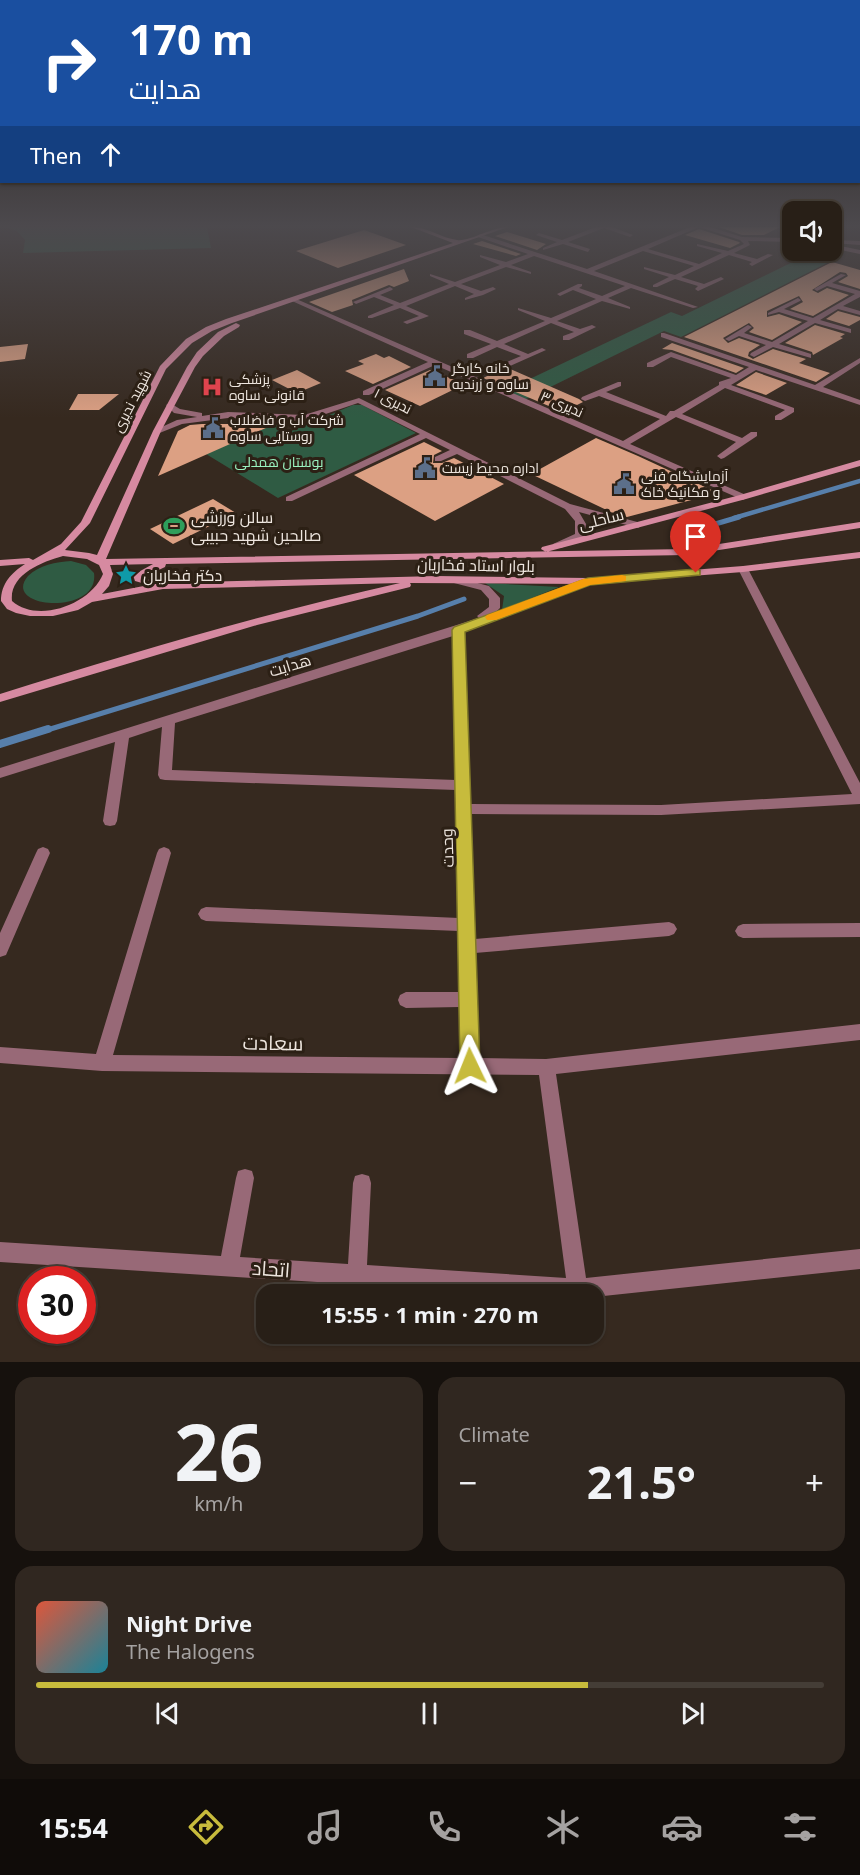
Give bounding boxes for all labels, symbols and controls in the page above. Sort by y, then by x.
text: 170 m [129,10,253,67]
icon: right [30,24,108,102]
text: هدایت [129,70,201,107]
icon: ahead [94,138,127,171]
text: Then [30,140,82,170]
map controls [782,201,842,261]
button: sound [782,201,842,261]
place label: خانه کارگر ساوه و زرندیه [451,358,529,393]
public building icon: خانه کارگر ساوه و زرندیه [423,364,447,388]
street label: شهید ندیری [108,366,155,435]
place label: پزشکی قانونی ساوه [229,369,305,404]
hospital icon: پزشکی قانونی ساوه [200,375,224,399]
street label: ندیری ۱ [371,383,415,418]
street label: ندیری ۳ [538,386,587,421]
place label: شرکت آب و فاضلاب روستایی ساوه [230,410,344,445]
public building icon: شرکت آب و فاضلاب روستایی ساوه [201,416,225,440]
park label: بوستان همدلی [235,452,323,471]
public building icon: اداره محیط زیست [413,456,437,480]
place label: اداره محیط زیست [442,458,539,477]
place label: آزمایشگاه فنی و مکانیک خاک [641,466,728,501]
public building icon: آزمایشگاه فنی و مکانیک خاک [612,472,636,496]
street label: ساحلی [576,503,626,535]
place label: سالن ورزشی صالحین شهید حبیبی [191,506,321,546]
pin [670,511,721,573]
sports icon: سالن ورزشی صالحین شهید حبیبی [162,514,186,538]
icon: arrive [679,520,712,553]
street label: بلوار استاد فخاریان [417,553,535,577]
place icon: دکتر فخاریان [114,563,138,587]
place label: دکتر فخاریان [143,564,222,586]
street label: هدایت [266,648,314,682]
street label: وحدت [435,828,459,868]
street label: سعادت [242,1028,304,1057]
position arrow [438,1034,502,1098]
street label: اتحاد [251,1254,291,1283]
speed limit sign: 30 [18,1266,96,1344]
text: 15:55 · 1 min · 270 m [321,1299,539,1329]
text: 26 [174,1398,263,1504]
text: Climate [459,1421,530,1448]
text: 21.5° [587,1451,696,1512]
text: − [459,1460,477,1505]
text: + [805,1460,824,1505]
text: km/h [194,1490,243,1517]
text: Night Drive [126,1608,252,1638]
text: The Halogens [126,1638,255,1665]
icon: previous [151,1697,184,1730]
icon: pause [413,1697,446,1730]
icon: next [676,1697,709,1730]
icon: directions [185,1806,227,1848]
icon: music [304,1806,346,1848]
icon: phone [423,1806,465,1848]
icon: climate [542,1806,584,1848]
icon: car [661,1806,703,1848]
icon: filters [779,1806,821,1848]
text: 15:54 [38,1809,108,1846]

